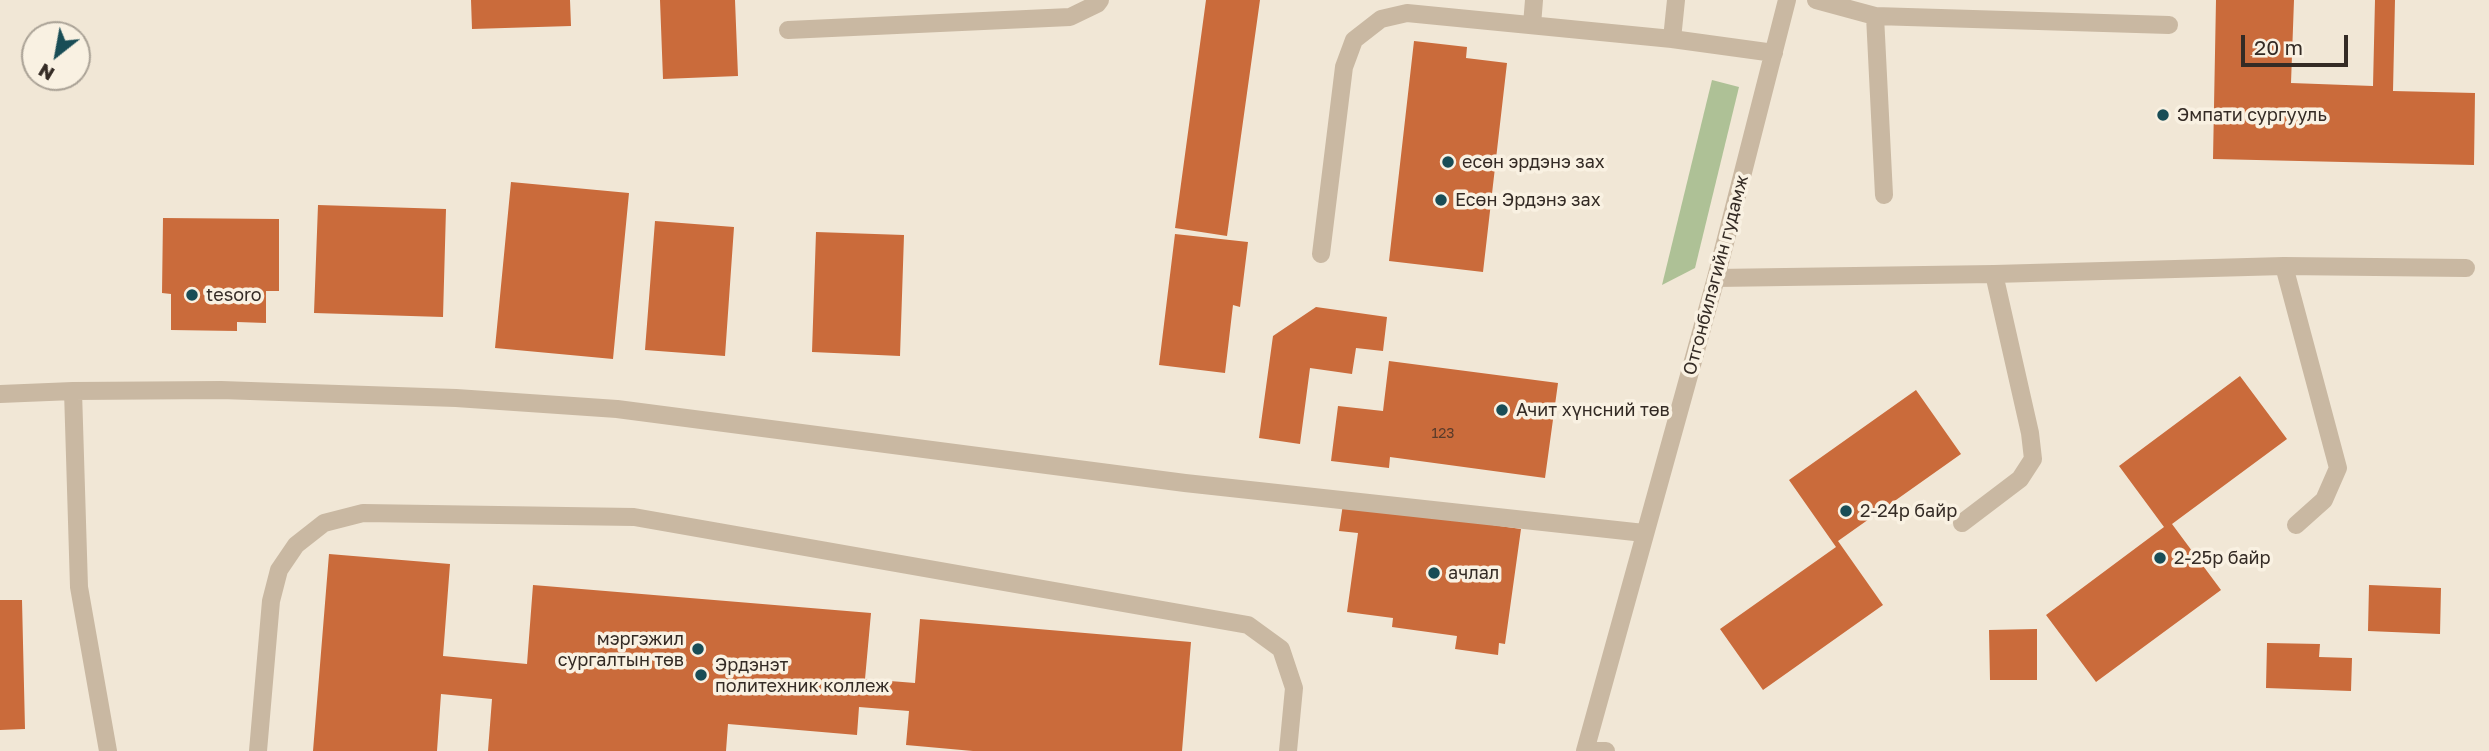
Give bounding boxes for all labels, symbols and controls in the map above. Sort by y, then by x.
north arrow [21,21,91,91]
scale bar [2244,21,2351,65]
text: 20 m [2254,34,2303,60]
text: N [34,59,58,86]
place label: Эмпати сургууль [2177,104,2327,126]
marker: Эмпати сургууль [2155,107,2171,123]
place label: есөн эрдэнэ зах [1462,151,1605,173]
marker: есөн эрдэнэ зах [1440,154,1456,170]
street label: Отгонбилэгийн гудамж [1679,172,1753,378]
place label: Есөн Эрдэнэ зах [1455,189,1601,211]
marker: Есөн Эрдэнэ зах [1433,192,1449,208]
place label: tesoro [206,284,262,306]
marker: tesoro [184,287,200,303]
place label: Ачит хүнсний төв [1516,399,1670,421]
marker: Ачит хүнсний төв [1494,402,1510,418]
house number: 123 [1431,426,1455,442]
place label: 2-24р байр [1860,500,1957,522]
marker: 2-24р байр [1838,503,1854,519]
place label: 2-25р байр [2174,547,2271,569]
marker: 2-25р байр [2152,550,2168,566]
place label: ачлал [1448,562,1499,584]
marker: ачлал [1426,565,1442,581]
place label: мэргэжил сургалтын төв [558,628,684,670]
marker: мэргэжил сургалтын төв [690,641,706,657]
place label: Эрдэнэт политехник коллеж [715,654,890,696]
marker: Эрдэнэт политехник коллеж [693,667,709,683]

